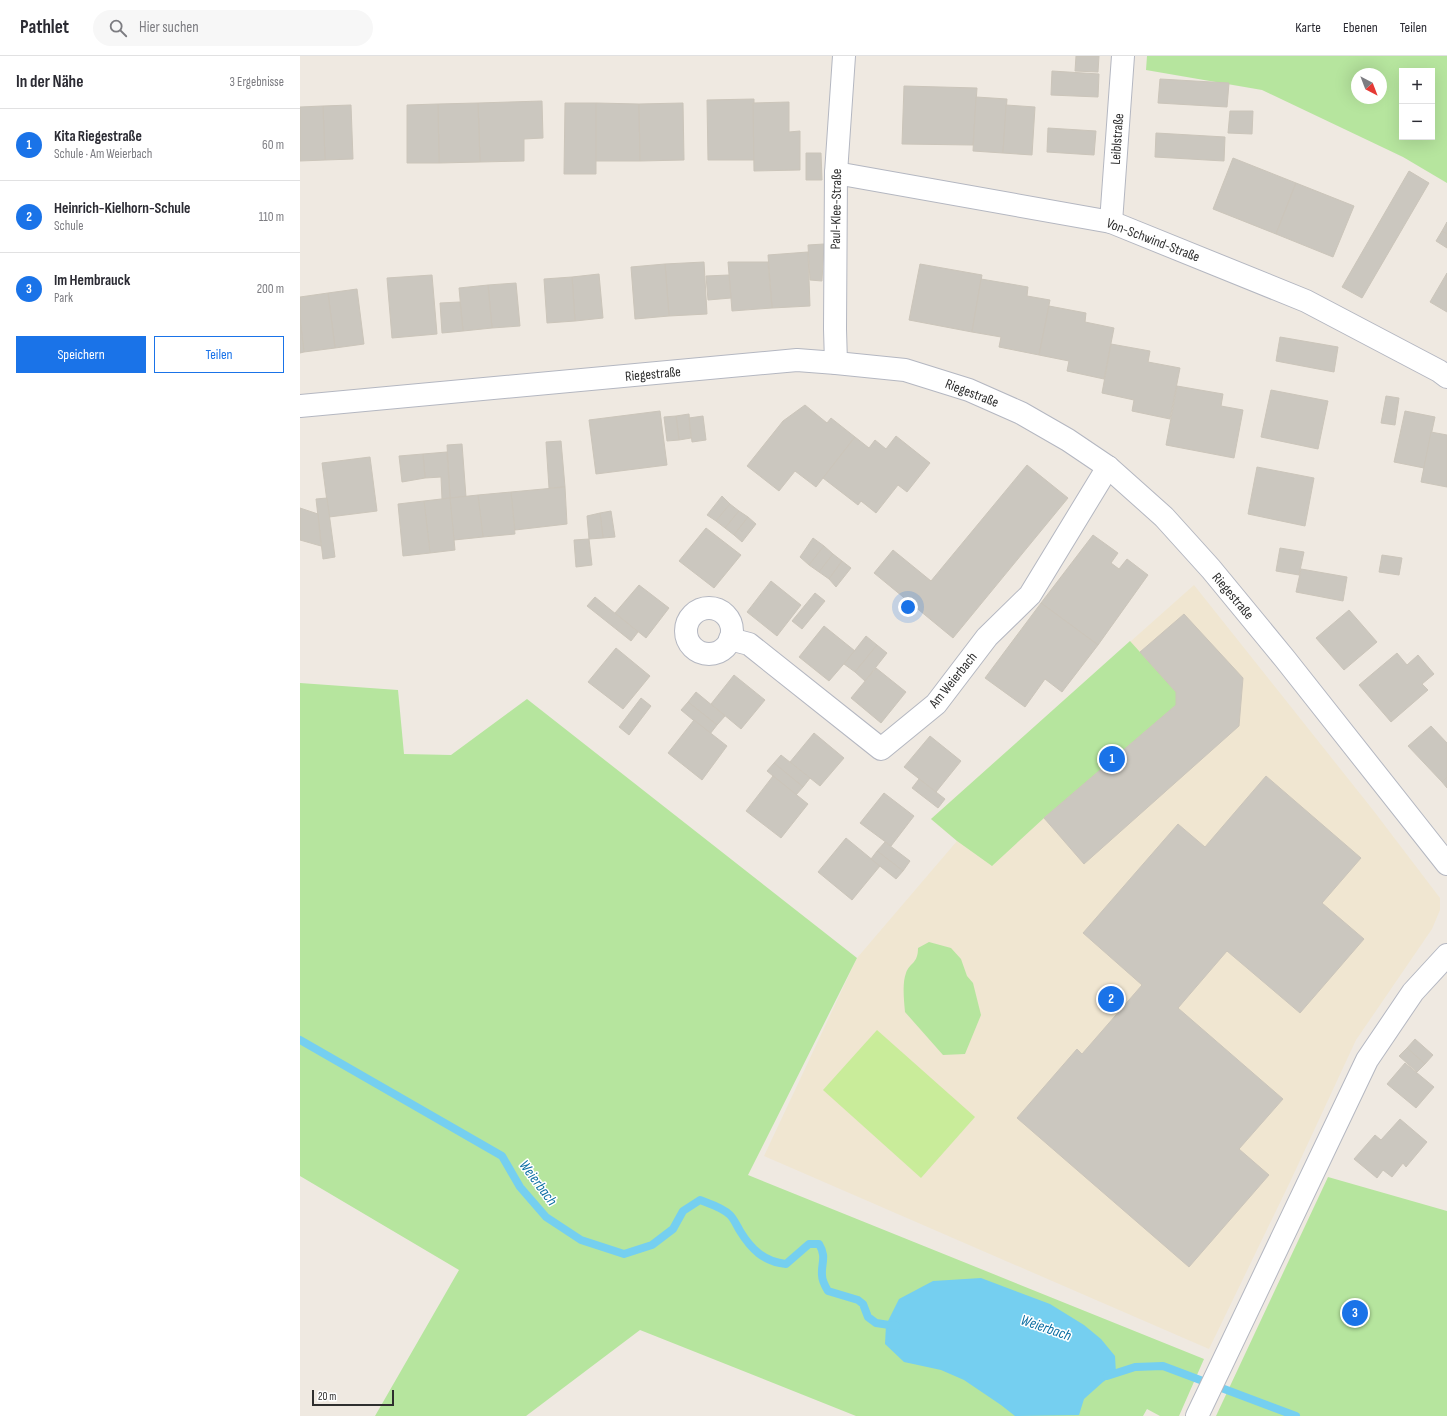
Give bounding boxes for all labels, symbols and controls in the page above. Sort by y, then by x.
search box [93,10,373,46]
text: Pathlet [20,16,69,39]
icon: search [107,17,129,39]
text: Hier suchen [139,18,199,37]
text: Karte [1295,19,1321,36]
text: Ebenen [1343,19,1378,36]
text: Teilen [1400,19,1427,36]
north arrow [1351,68,1387,104]
map controls [1399,68,1435,140]
button: + [1399,68,1435,104]
text: In der Nähe [16,72,83,92]
text: 3 Ergebnisse [230,74,284,90]
button: − [1399,104,1435,140]
street label: Leiblstraße [1107,113,1127,165]
text: Kita Riegestraße [54,127,142,146]
text: 1 [26,137,32,153]
text: 60 m [262,137,284,153]
text: Schule · Am Weierbach [54,146,152,162]
street label: Paul-Klee-Straße [827,168,845,250]
text: Heinrich-Kielhorn-Schule [54,199,190,218]
text: 2 [26,209,32,225]
text: 110 m [259,209,284,225]
street label: Von-Schwind-Straße [1104,214,1202,266]
text: Schule [54,218,83,234]
text: Im Hembrauck [54,271,130,290]
text: 3 [26,281,32,297]
text: 200 m [257,281,284,297]
text: Park [54,290,73,306]
button: Speichern [16,336,146,373]
button: Teilen [154,336,284,373]
street label: Riegestraße [624,363,682,385]
street label: Riegestraße [943,375,1001,411]
street label: Riegestraße [1209,569,1257,623]
your location [898,597,918,617]
street label: Am Weierbach [925,649,981,712]
pin: 1 [1099,744,1125,774]
pin: 2 [1098,984,1124,1014]
water label: Weierbach [515,1156,561,1210]
pin: 3 [1342,1298,1368,1328]
water label: Weierbach [1018,1311,1074,1345]
scale bar [312,1388,394,1407]
text: 20 m [318,1390,336,1403]

